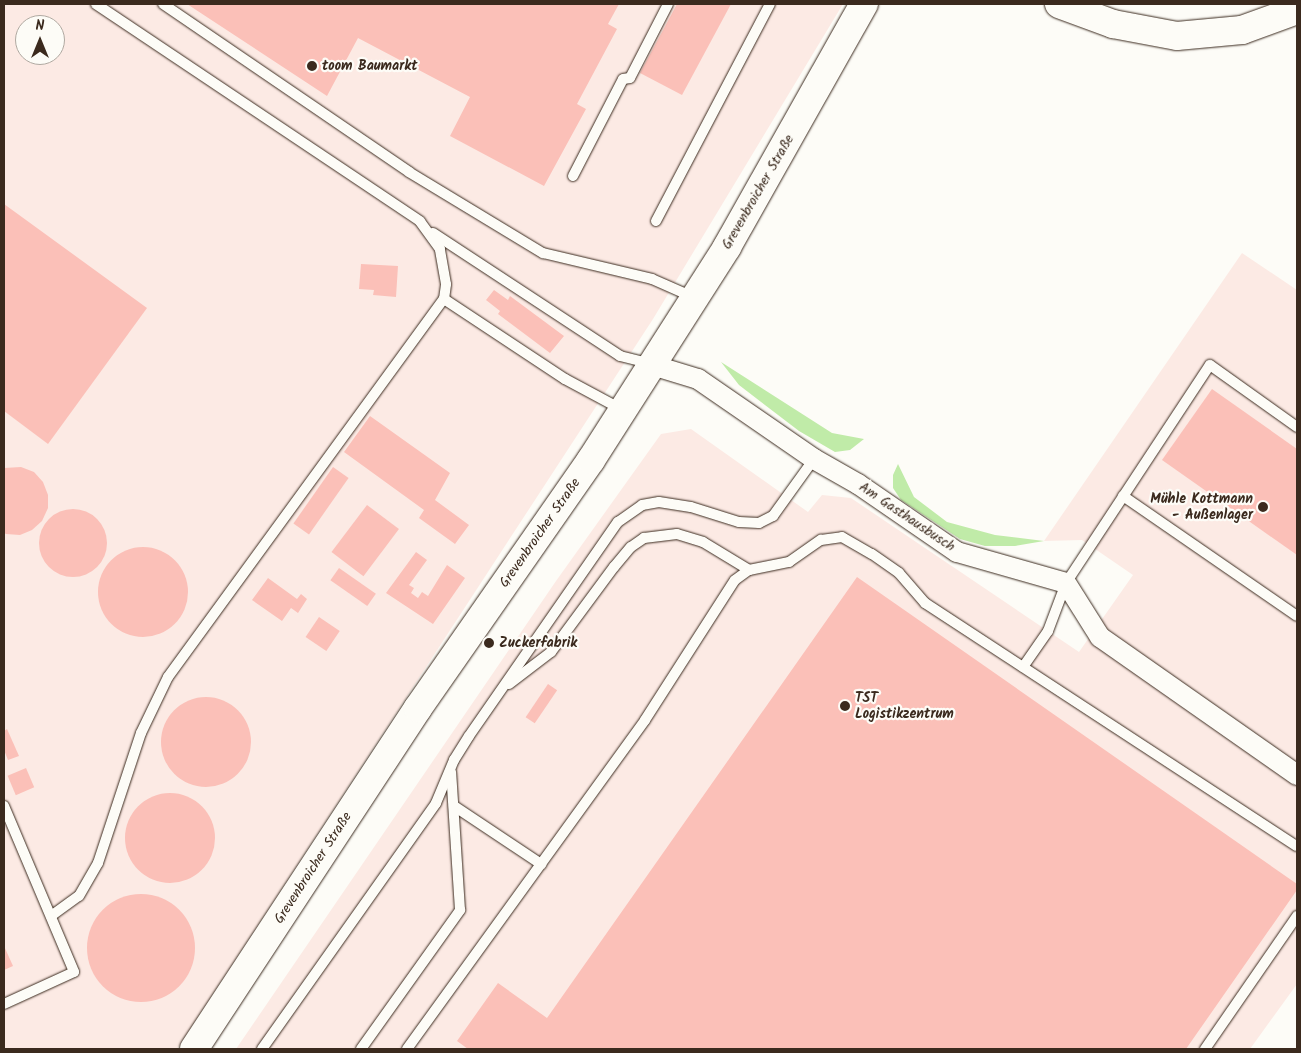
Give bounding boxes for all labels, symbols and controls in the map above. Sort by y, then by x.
north arrow [15,15,65,65]
text: N [36,15,44,37]
place label: toom Baumarkt [322,58,418,74]
marker: toom Baumarkt [306,60,318,72]
street label: Grevenbroicher Straße [718,132,798,252]
street label: Grevenbroicher Straße [496,475,584,591]
street label: Am Gasthausbusch [856,479,958,555]
place label: Mühle Kottmann - Außenlager [1150,491,1253,524]
marker: Mühle Kottmann - Außenlager [1257,501,1269,513]
place label: Zuckerfabrik [499,635,577,651]
marker: Zuckerfabrik [483,637,495,649]
place label: TST Logistikzentrum [855,690,954,722]
marker: TST Logistikzentrum [839,700,851,712]
street label: Grevenbroicher Straße [271,809,355,927]

